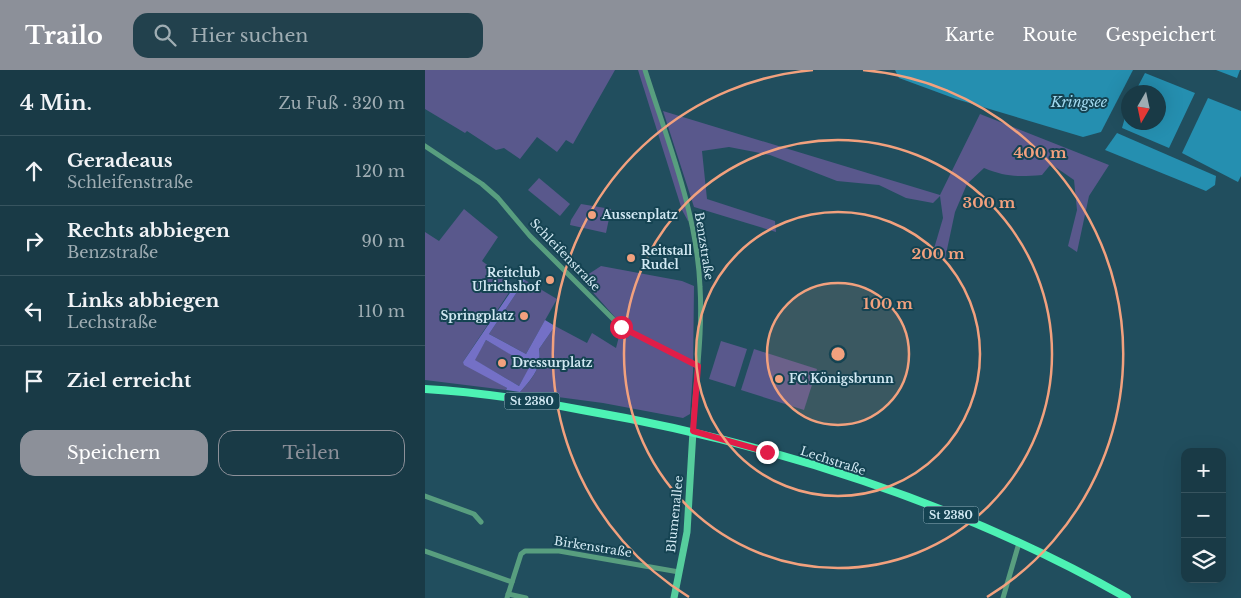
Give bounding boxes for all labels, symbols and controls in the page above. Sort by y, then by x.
search box [133,13,483,58]
text: Trailo [25,21,103,50]
icon: search [151,21,179,49]
text: Hier suchen [191,24,308,47]
text: Karte [945,24,994,46]
text: Route [1022,24,1077,46]
text: Gespeichert [1105,24,1216,46]
north arrow [1121,85,1166,130]
text: 4 Min. [20,90,92,116]
text: Zu Fuß · 320 m [278,93,405,113]
water label: Kringsee [1050,93,1108,111]
text: 400 m [1013,143,1067,162]
text: Geradeaus [67,149,173,172]
icon: ahead [20,157,48,185]
text: 120 m [355,161,405,181]
text: Schleifenstraße [67,172,193,192]
text: 300 m [963,193,1016,212]
place label: Aussenplatz [601,207,678,222]
marker: Aussenplatz [586,209,598,221]
street label: Benzstraße [692,211,717,281]
street label: Schleifenstraße [527,215,604,294]
text: Rechts abbiegen [67,219,230,242]
icon: right [20,227,48,255]
text: 90 m [362,231,405,251]
text: Benzstraße [67,242,158,262]
place label: Reitstall Rudel [641,243,693,272]
text: 200 m [912,244,965,263]
marker: Reitstall Rudel [625,252,637,264]
place label: Reitclub Ulrichshof [472,265,542,294]
marker: Reitclub Ulrichshof [544,274,556,286]
text: Links abbiegen [67,289,219,312]
text: 100 m [863,294,913,313]
icon: left [20,297,48,325]
text: 110 m [358,301,405,321]
place label: Springplatz [440,308,514,323]
marker: Springplatz [518,310,530,322]
text: Lechstraße [67,312,157,332]
route start [610,316,633,339]
centre of rings [829,345,847,363]
place label: Dressurplatz [512,355,593,370]
marker: Dressurplatz [496,357,508,369]
icon: arrive [20,367,48,395]
text: Ziel erreicht [67,369,191,392]
place label: FC Königsbrunn [789,371,894,386]
marker: FC Königsbrunn [773,373,785,385]
road number: St 2380 [505,392,559,410]
button: Speichern [20,430,208,476]
button: Teilen [218,430,405,476]
route end [756,441,779,464]
street label: Lechstraße [799,443,868,478]
map controls [1181,448,1226,583]
button: + [1181,448,1226,493]
street label: Blumenallee [663,475,686,553]
button: − [1181,493,1226,538]
road number: St 2380 [923,506,979,524]
street label: Birkenstraße [553,533,633,560]
button: layers [1181,538,1226,583]

